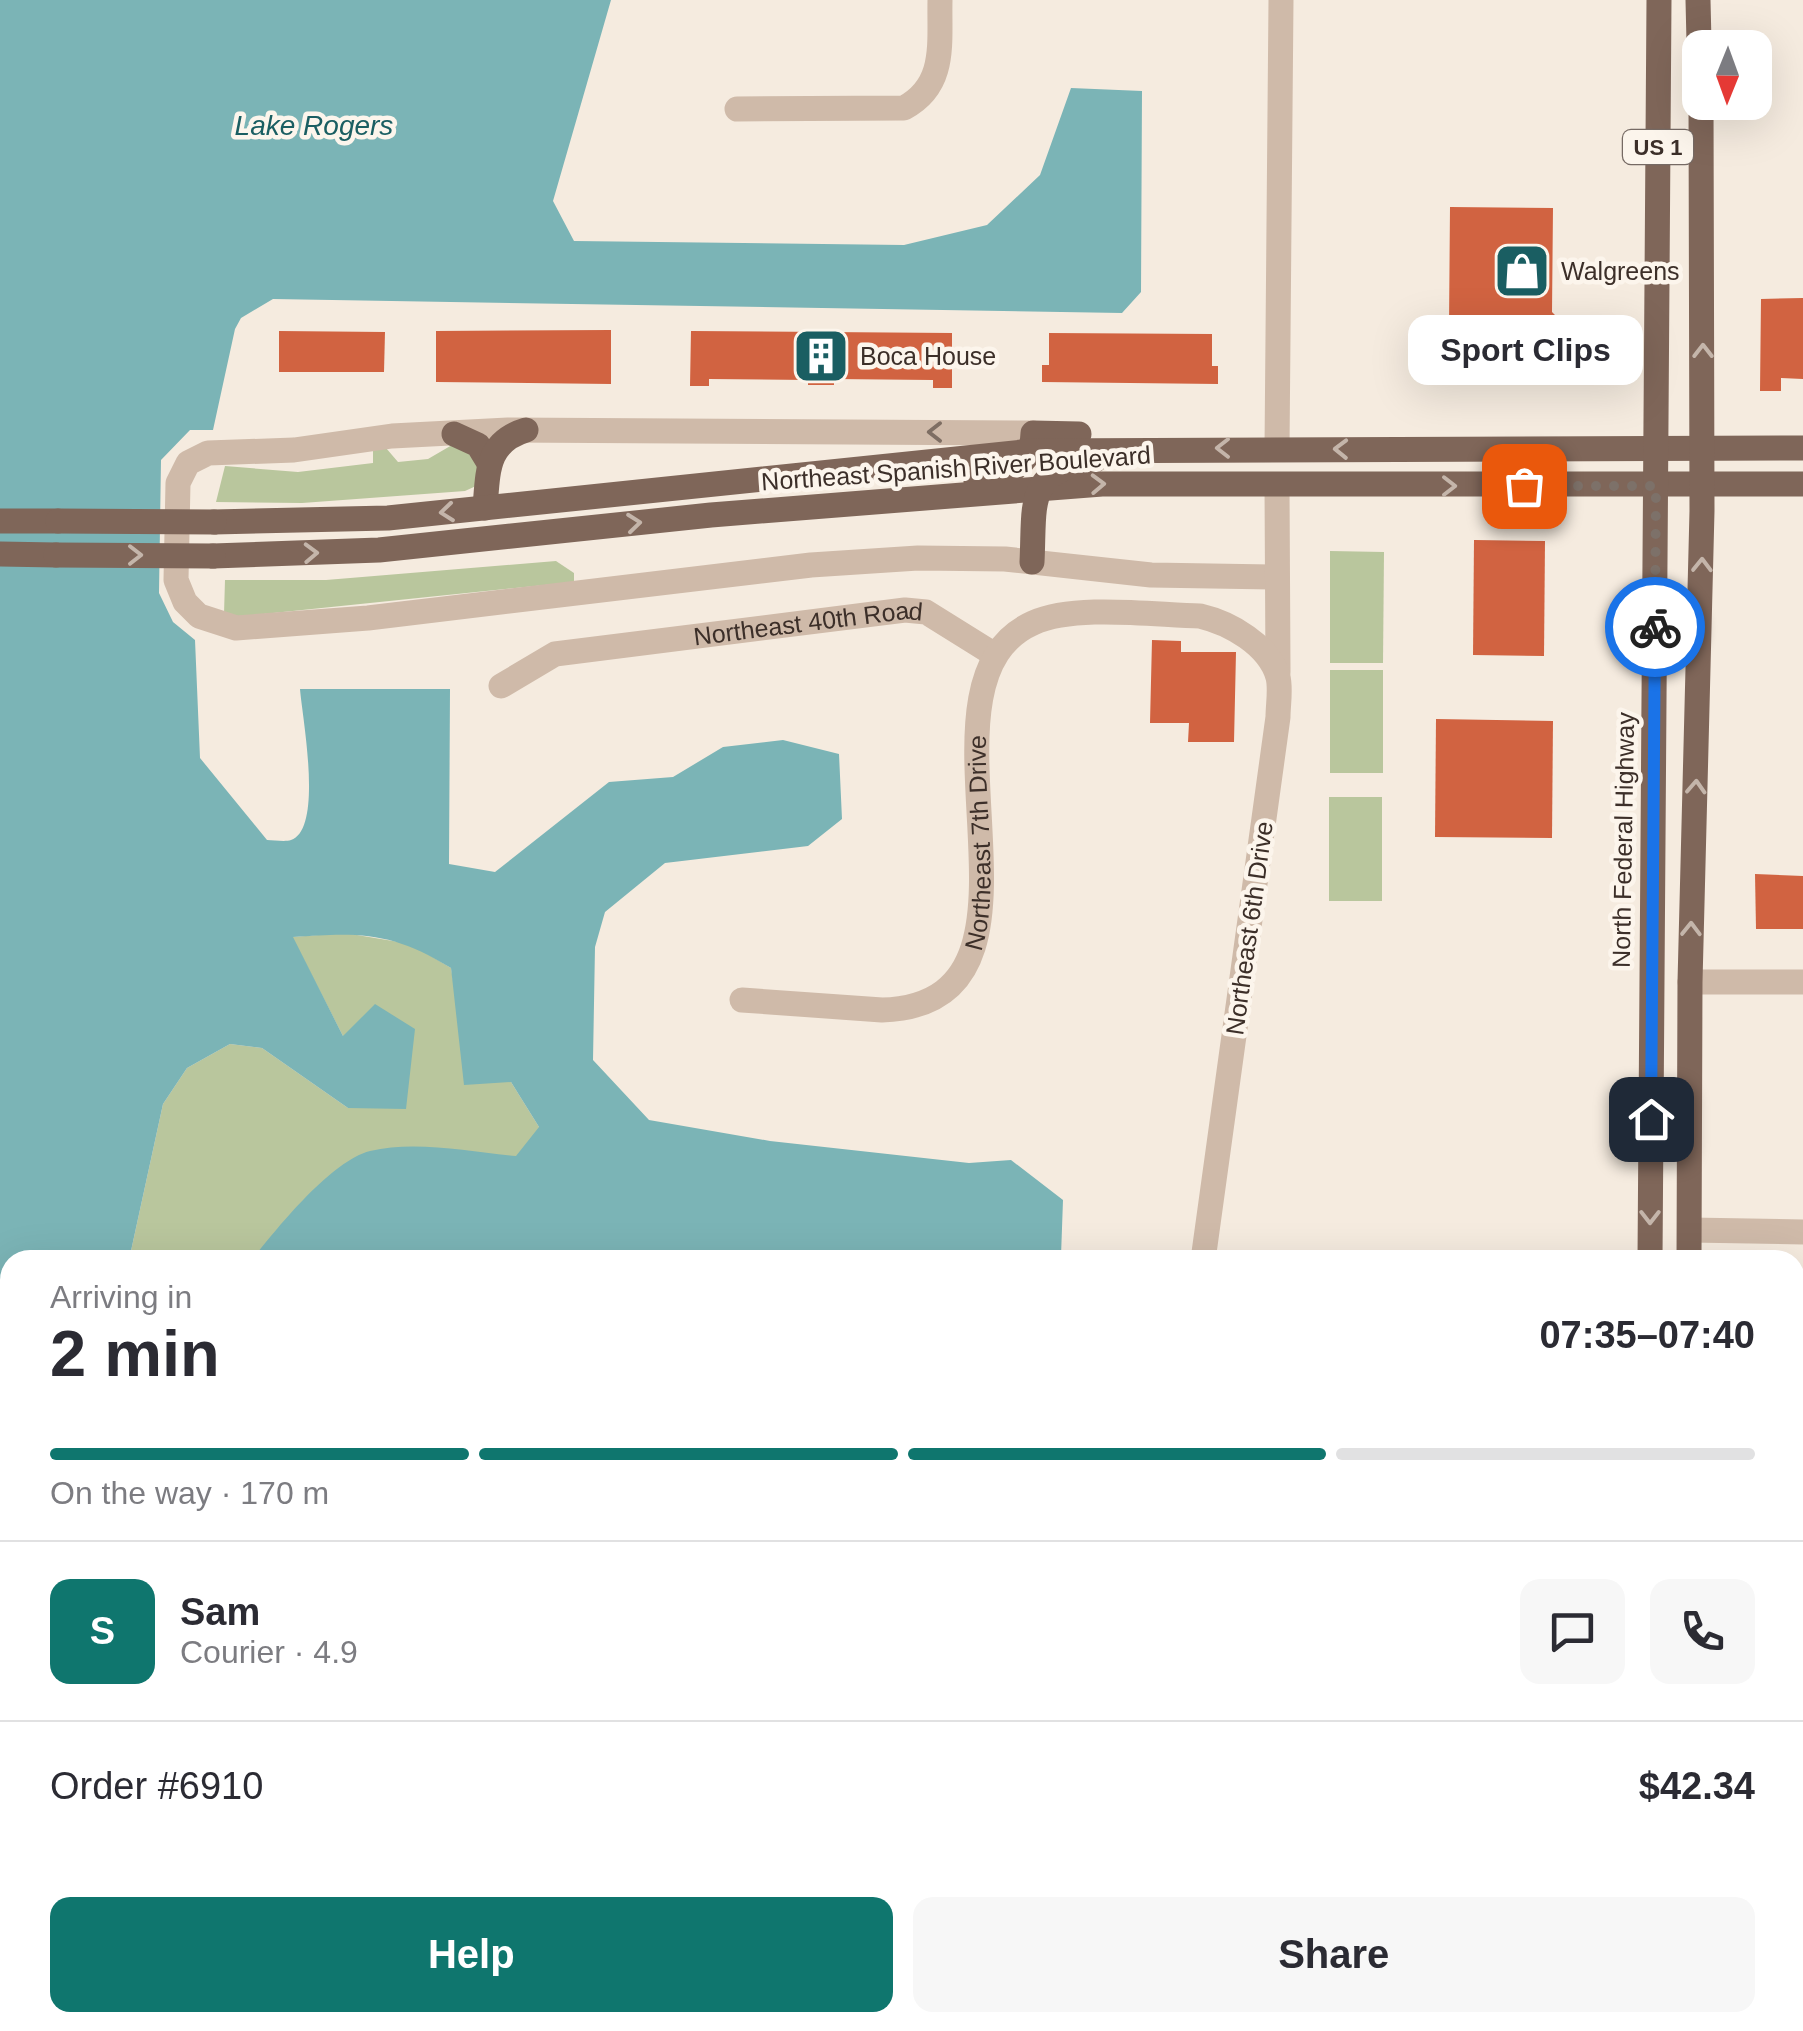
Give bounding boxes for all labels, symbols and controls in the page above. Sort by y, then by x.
north arrow [1682,30,1772,120]
map controls [1682,30,1772,120]
water label: Lake Rogers [235,110,393,141]
road number: US 1 [1623,130,1693,164]
shop icon: Walgreens [1492,241,1552,301]
place label: Walgreens [1561,257,1680,285]
callout: Sport Clips [1406,316,1642,386]
building icon: Boca House [791,326,851,386]
text: Sport Clips [1440,332,1611,368]
place label: Boca House [860,342,996,370]
one-way arrow [1692,343,1714,358]
one-way arrow [927,422,943,443]
one-way arrow [1214,437,1230,459]
one-way arrow [1332,438,1348,460]
street label: Northeast Spanish River Boulevard [760,440,1152,496]
pin [1482,444,1567,529]
icon: bag [1497,459,1552,514]
one-way arrow [1090,474,1106,495]
one-way arrow [1442,475,1457,497]
one-way arrow [439,501,455,522]
one-way arrow [627,513,643,534]
one-way arrow [303,542,319,563]
one-way arrow [128,544,143,566]
one-way arrow [1691,557,1713,572]
courier [1605,577,1705,677]
street label: Northeast 40th Road [692,596,924,650]
icon: bike [1628,600,1683,655]
street label: North Federal Highway [1607,711,1639,968]
street label: Northeast 7th Drive [959,735,996,953]
one-way arrow [1686,778,1707,794]
street label: Northeast 6th Drive [1220,819,1278,1037]
one-way arrow [1681,920,1702,936]
pin [1609,1077,1694,1162]
icon: home [1624,1092,1679,1147]
one-way arrow [1639,1210,1661,1225]
text: Arriving in [50,1279,192,1315]
text: 07:35–07:40 [1539,1314,1755,1356]
text: 2 min [50,1317,220,1390]
text: On the way · 170 m [50,1475,329,1511]
button: chat [1520,1579,1625,1684]
button: phone [1650,1579,1755,1684]
text: Sam [180,1591,260,1633]
text: S [90,1610,115,1652]
text: Courier · 4.9 [180,1634,358,1670]
text: Order #6910 [50,1765,263,1807]
text: $42.34 [1639,1765,1755,1807]
button: Help [50,1897,893,2012]
button: Share [913,1897,1755,2012]

